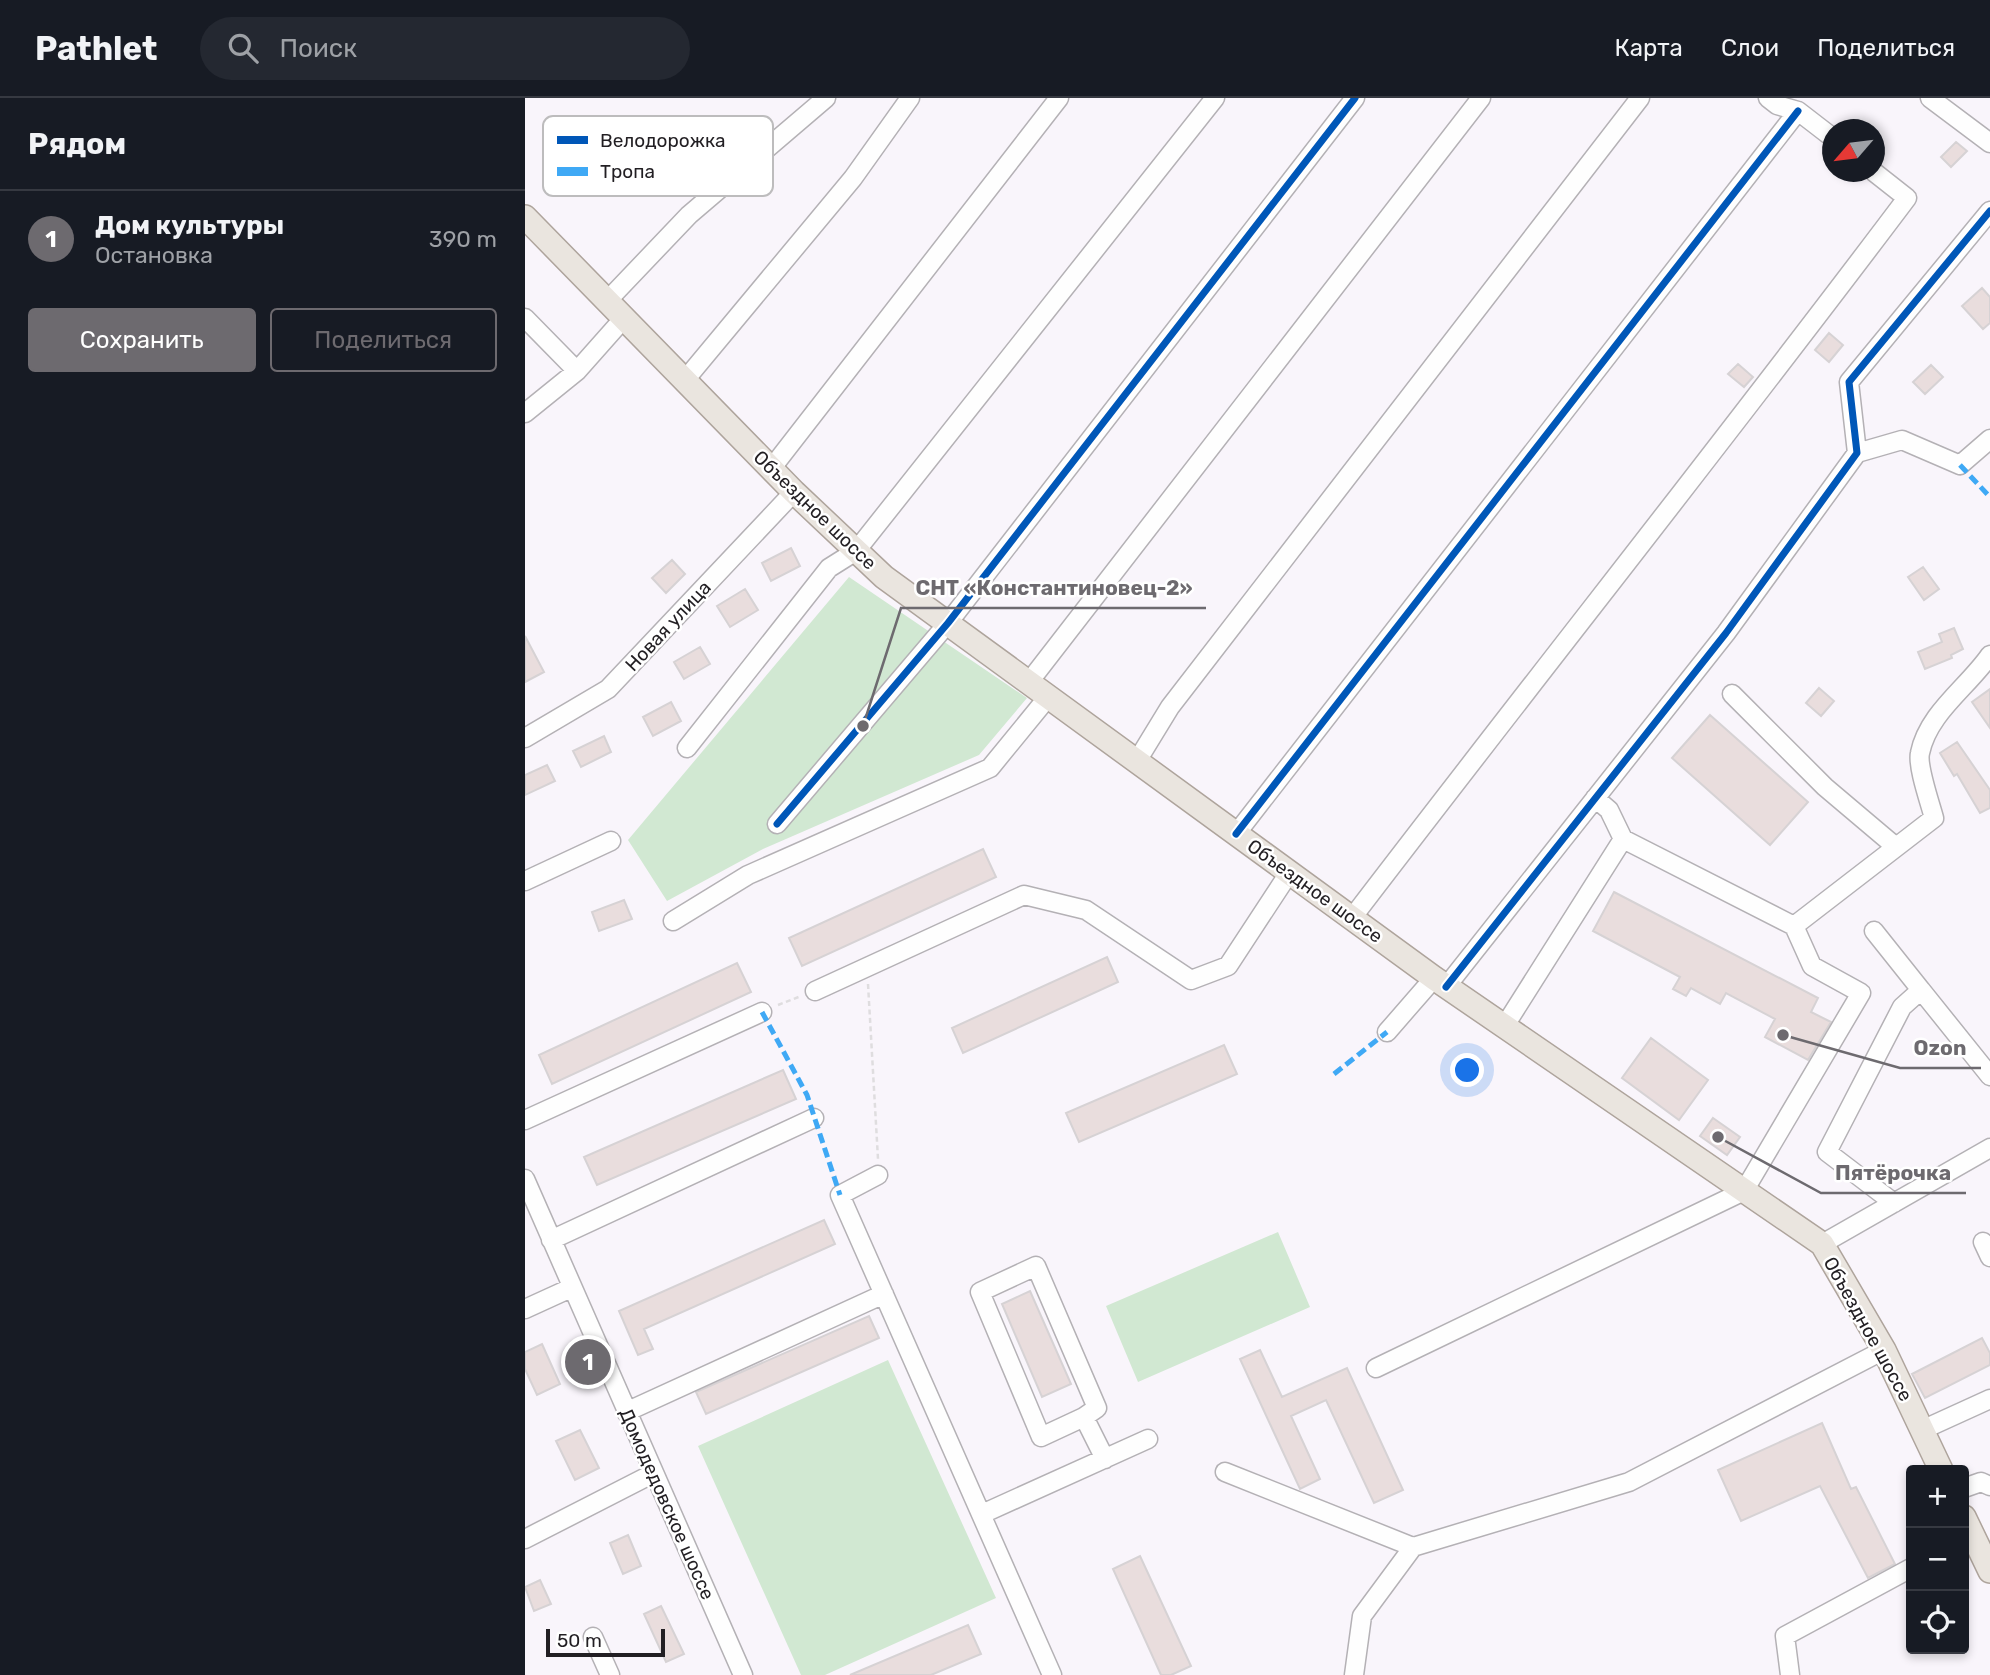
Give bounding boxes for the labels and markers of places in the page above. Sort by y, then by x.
callout: СНТ «Константиновец-2» [901,566,1206,608]
callout: Ozon [1900,1026,1981,1068]
callout: Пятёрочка [1821,1151,1966,1193]
pin: 1 [565,1336,611,1388]

